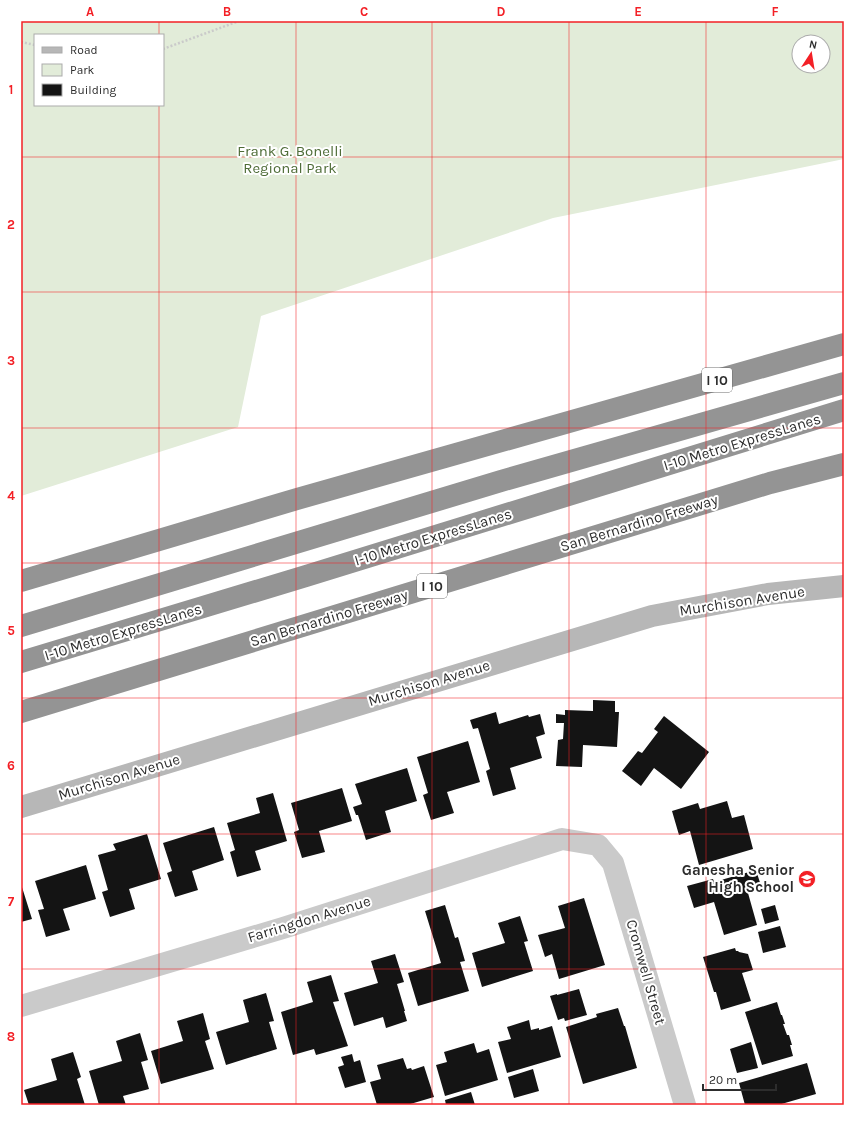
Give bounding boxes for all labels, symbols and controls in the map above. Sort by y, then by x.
text: A [86,4,94,19]
text: B [223,4,231,19]
text: C [360,4,368,19]
text: D [497,4,506,19]
text: E [634,4,642,19]
text: F [771,4,779,19]
legend [34,34,164,106]
north arrow [791,34,831,74]
text: N [808,38,818,52]
text: Road [70,43,98,57]
text: Park [70,63,95,77]
text: 1 [9,82,13,97]
text: Building [70,83,117,97]
park label: Frank G. Bonelli Regional Park [237,142,343,177]
text: 2 [7,217,15,232]
text: 3 [7,353,15,368]
road number: I 10 [702,368,732,392]
street label: I-10 Metro ExpressLanes [661,409,823,475]
text: 4 [7,488,15,503]
street label: San Bernardino Freeway [558,490,720,556]
street label: I-10 Metro ExpressLanes [352,504,514,570]
road number: I 10 [417,574,447,598]
street label: Murchison Avenue [678,582,806,620]
street label: San Bernardino Freeway [248,585,410,651]
street label: I-10 Metro ExpressLanes [42,599,204,665]
text: 5 [7,623,15,638]
street label: Murchison Avenue [366,656,492,710]
street label: Murchison Avenue [56,750,182,804]
text: 6 [7,758,15,773]
place label: Ganesha Senior High School [682,861,794,896]
school or university icon: Ganesha Senior High School [797,869,817,889]
street label: Farringdon Avenue [245,892,373,946]
text: 7 [8,894,15,909]
street label: Cromwell Street [622,917,670,1027]
text: 8 [7,1029,15,1044]
scale bar [703,1066,776,1092]
text: 20 m [709,1073,737,1087]

